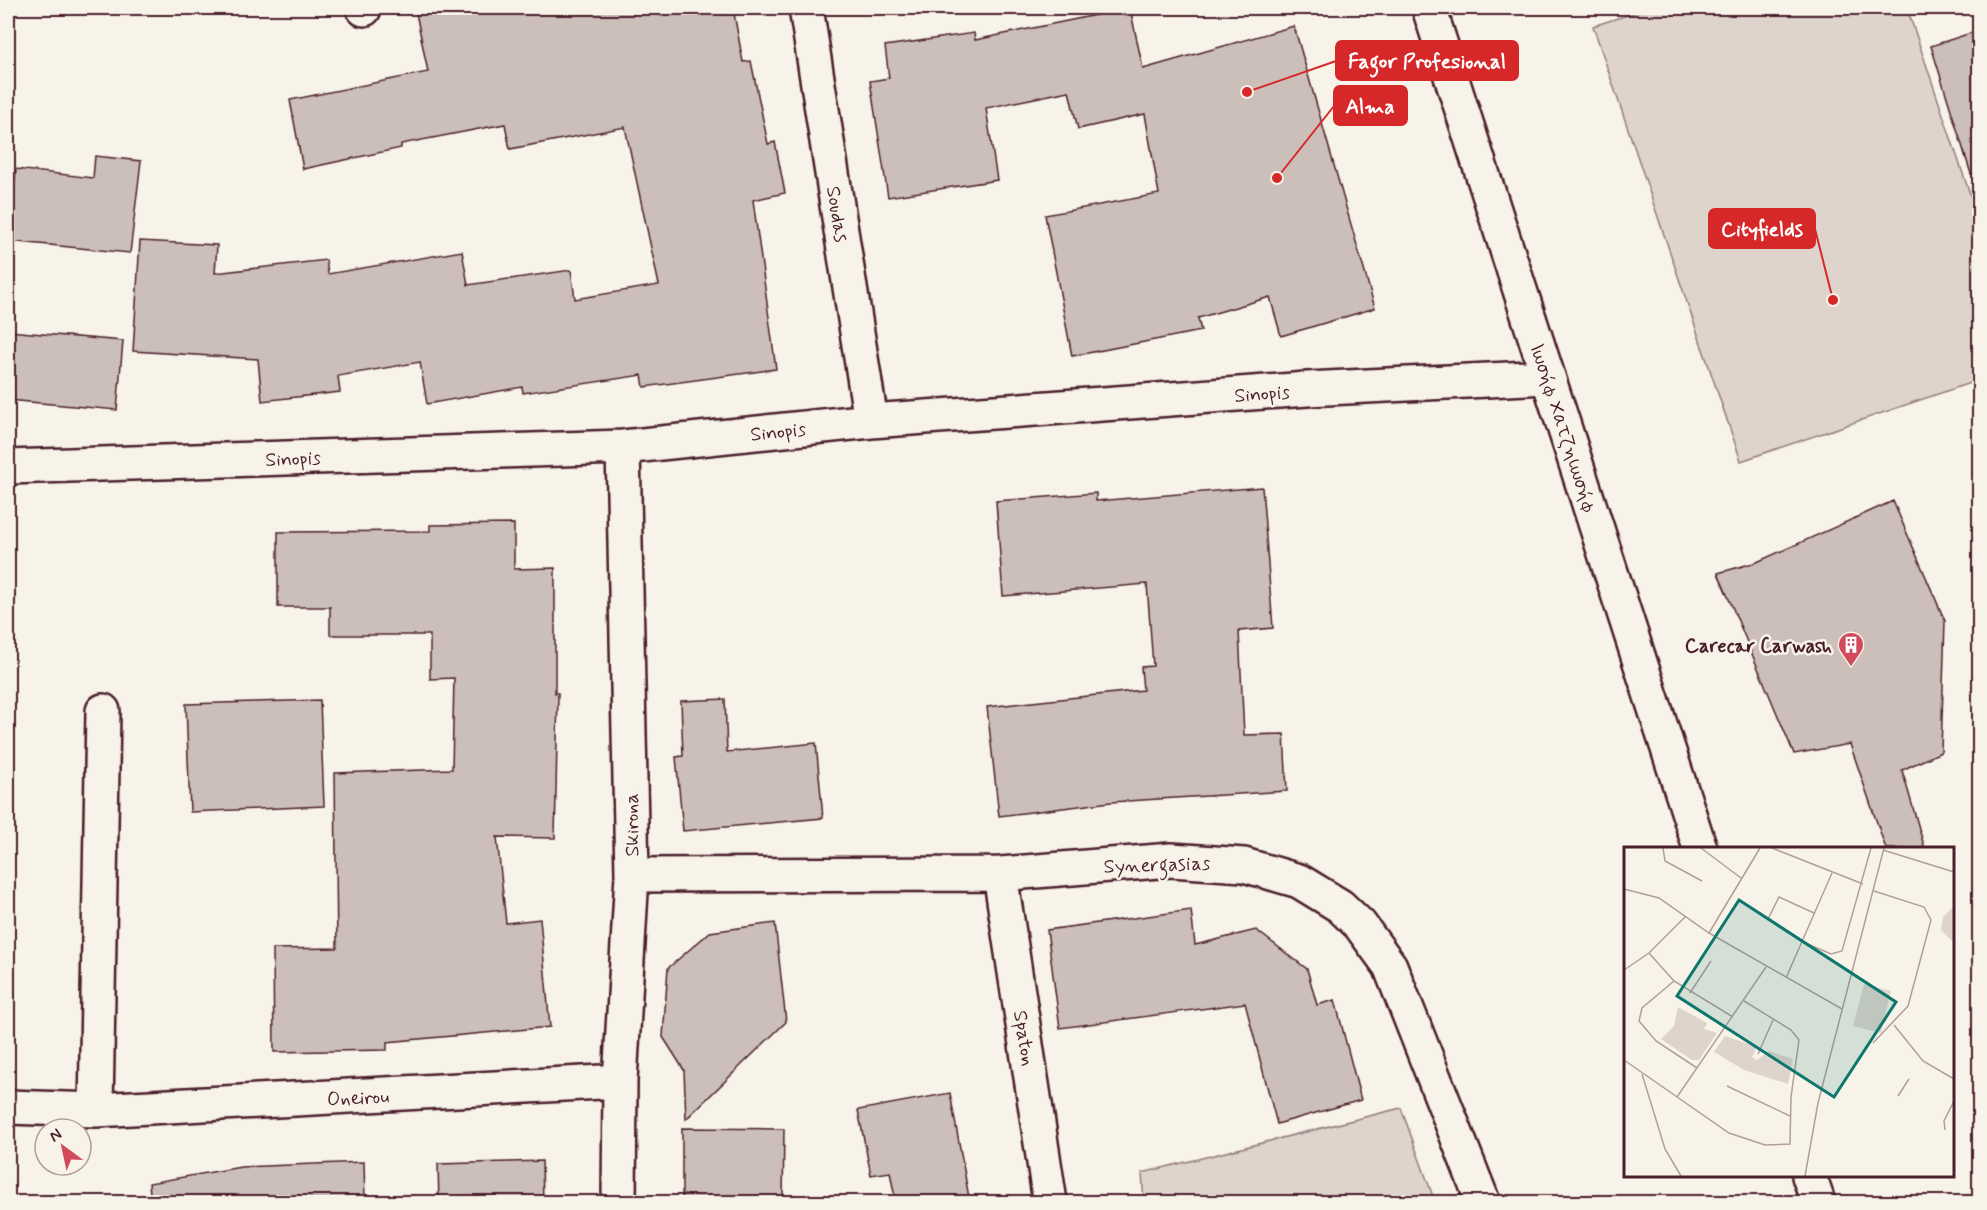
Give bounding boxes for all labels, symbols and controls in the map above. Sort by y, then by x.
callout: Fagor Profesional [1336,41,1518,80]
text: Fagor Profesional [1348,48,1506,78]
callout: Alma [1334,86,1407,125]
text: Alma [1345,93,1395,121]
street label: Soudas [819,184,854,244]
callout: Cityfields [1709,209,1815,248]
text: Cityfields [1721,216,1804,244]
street label: Ιωσήφ Χατζηιωσήφ [1522,340,1603,517]
street label: Sinopis [1233,379,1291,410]
street label: Sinopis [749,416,807,449]
street label: Sinopis [265,445,322,474]
building icon: Carecar Carwash [1836,630,1866,668]
place label: Carecar Carwash [1685,633,1832,660]
street label: Skirona [618,793,647,857]
inset map [1624,847,1954,1177]
street label: Synergasias [1103,850,1211,883]
street label: Spaton [1006,1008,1041,1068]
street label: Oneirou [326,1083,390,1114]
north arrow [33,1117,93,1177]
text: N [45,1124,66,1147]

